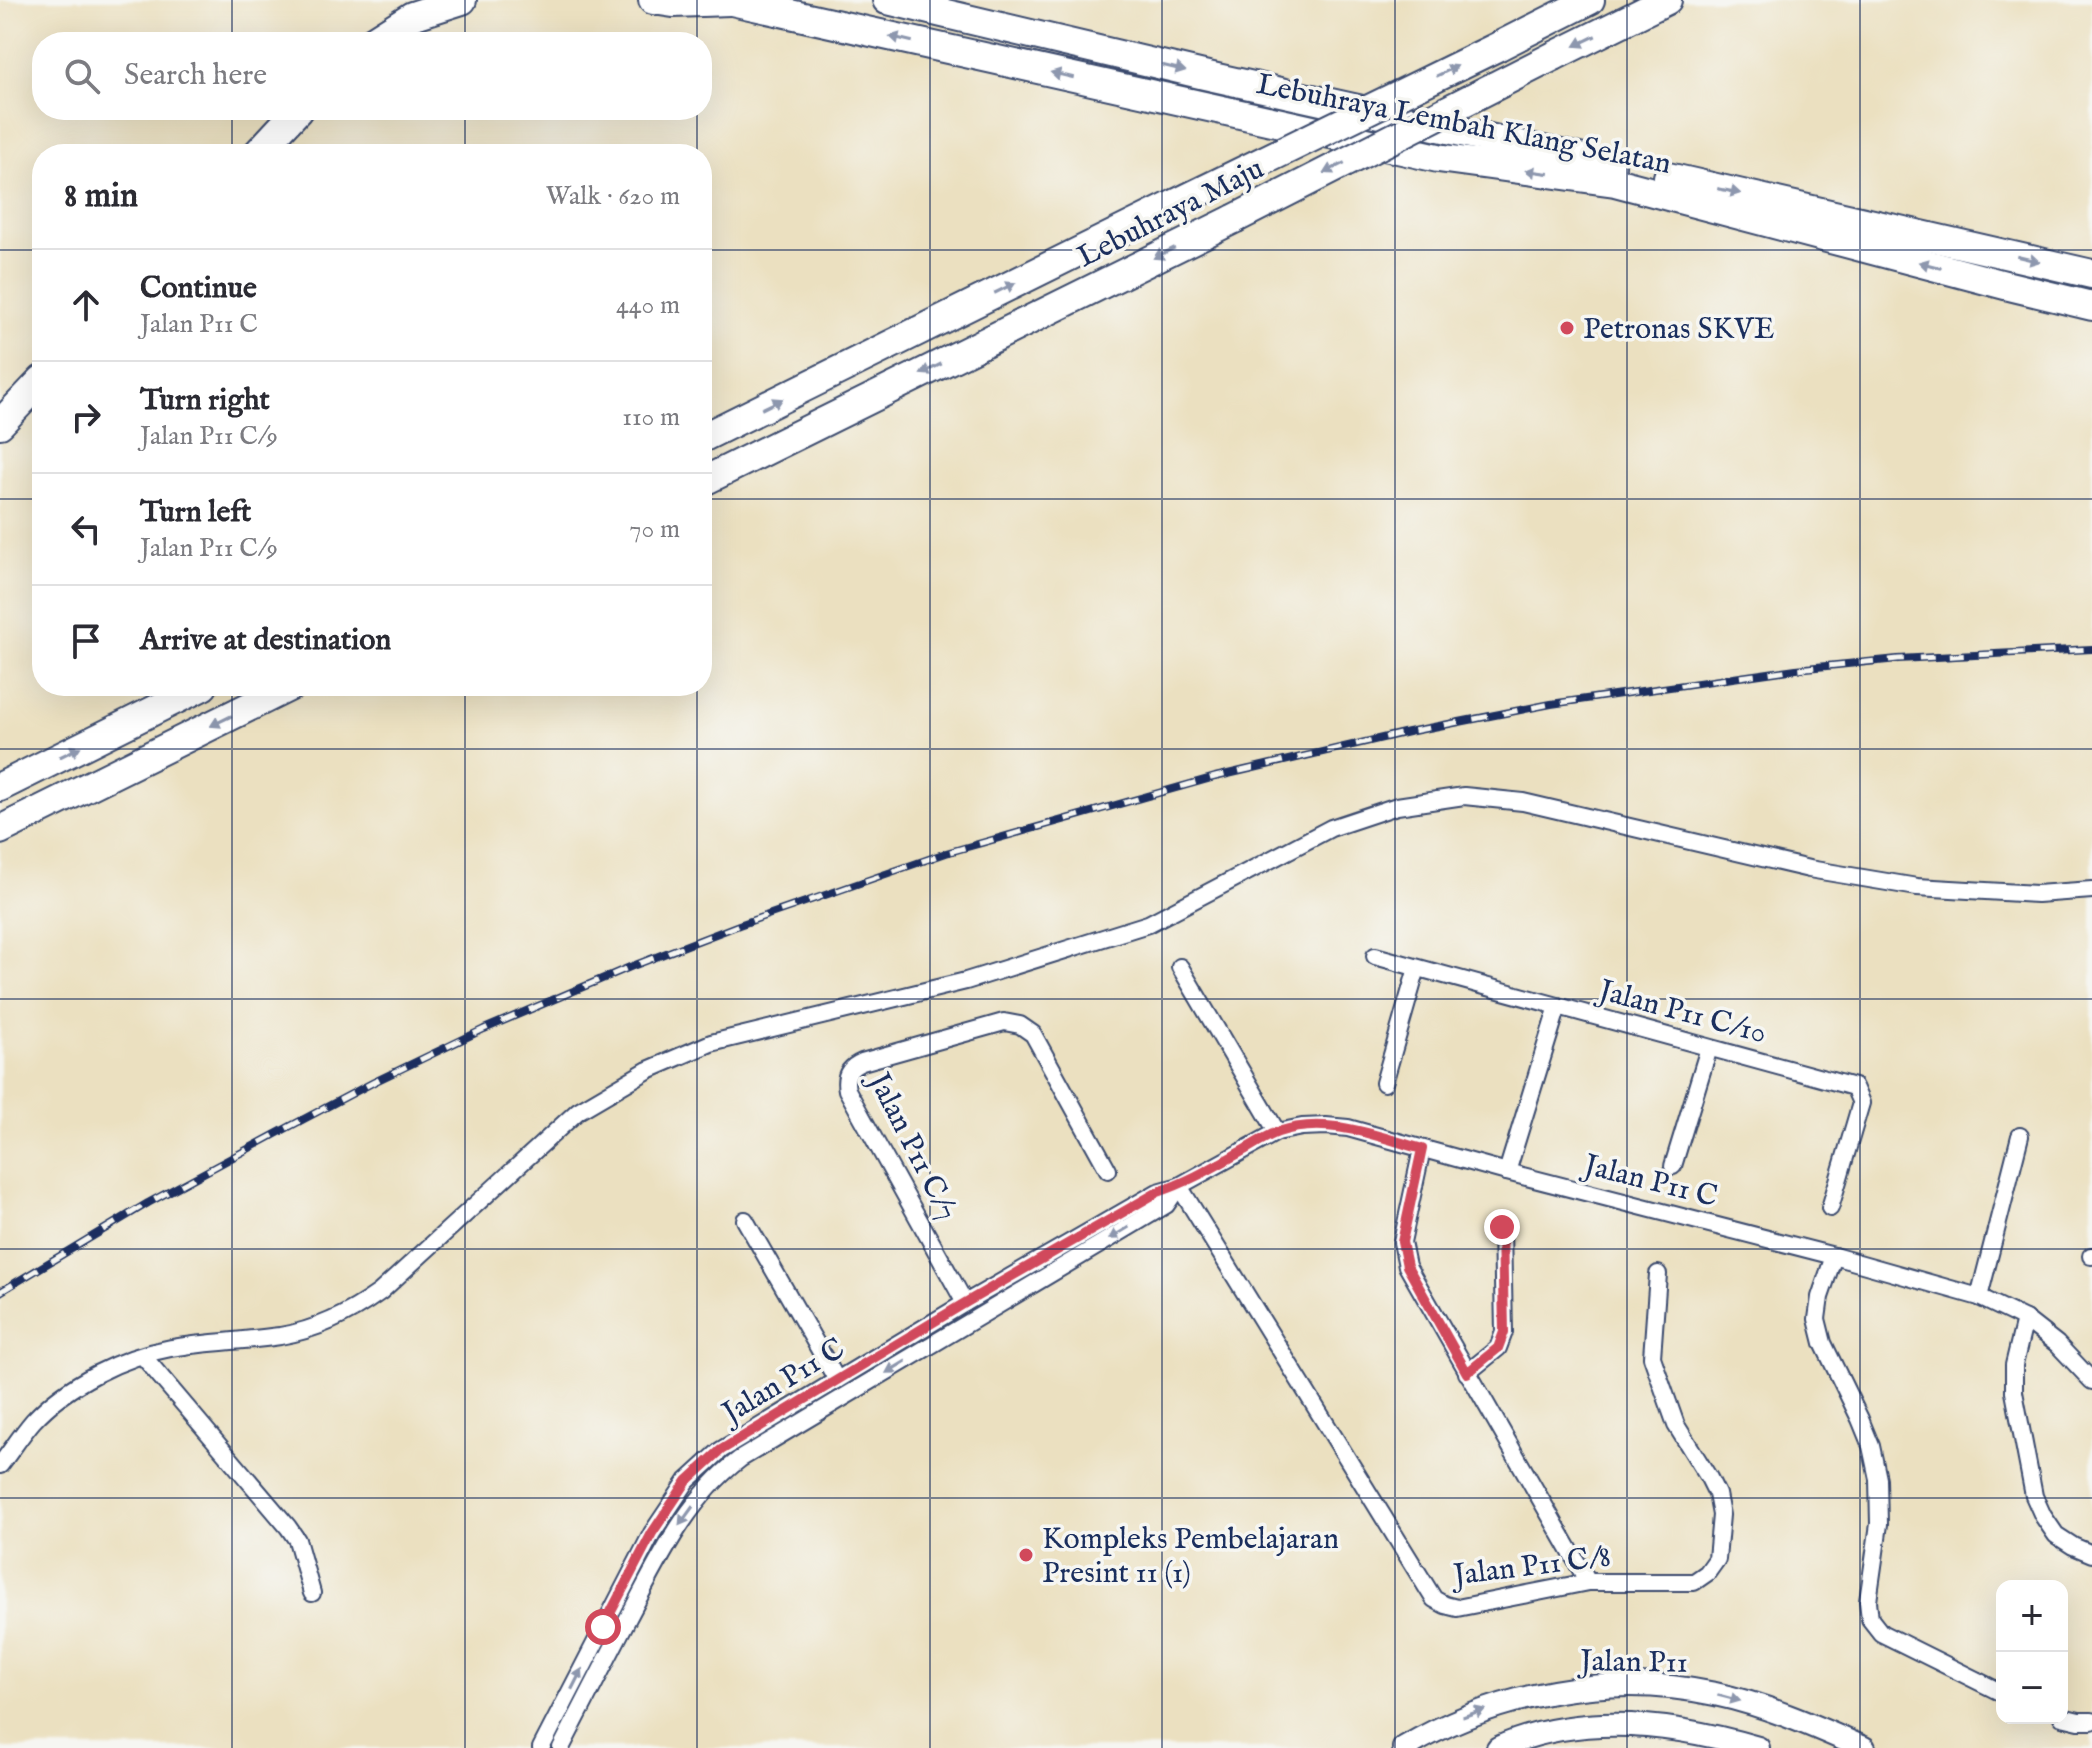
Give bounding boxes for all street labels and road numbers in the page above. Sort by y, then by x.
street label: Lebuhraya Lembah Klang Selatan [1253,66,1674,184]
street label: Lebuhraya Maju [1071,150,1271,277]
street label: Jalan P11 C/10 [1592,972,1770,1054]
street label: Jalan P11 C/7 [858,1064,965,1227]
street label: Jalan P11 C [1577,1146,1721,1217]
street label: Jalan P11 C [713,1330,852,1435]
street label: Jalan P11 C/8 [1448,1538,1613,1596]
street label: Jalan P11 [1577,1643,1688,1683]

